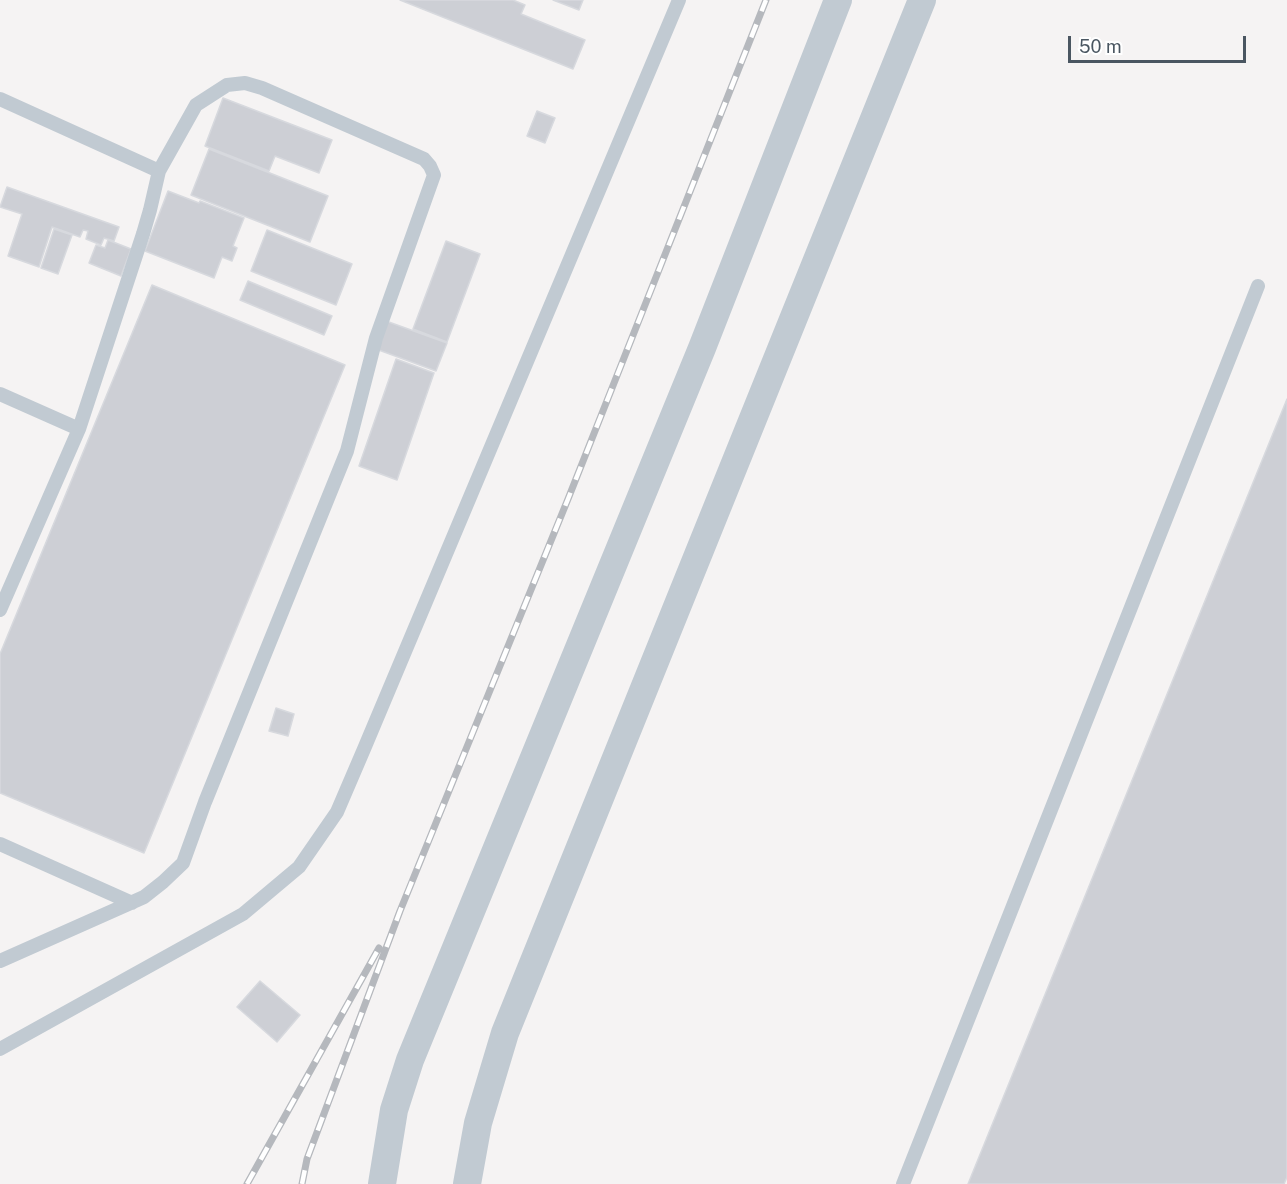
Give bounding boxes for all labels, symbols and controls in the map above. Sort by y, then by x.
scale bar [1071,24,1250,62]
text: 50 m [1079,36,1122,57]

